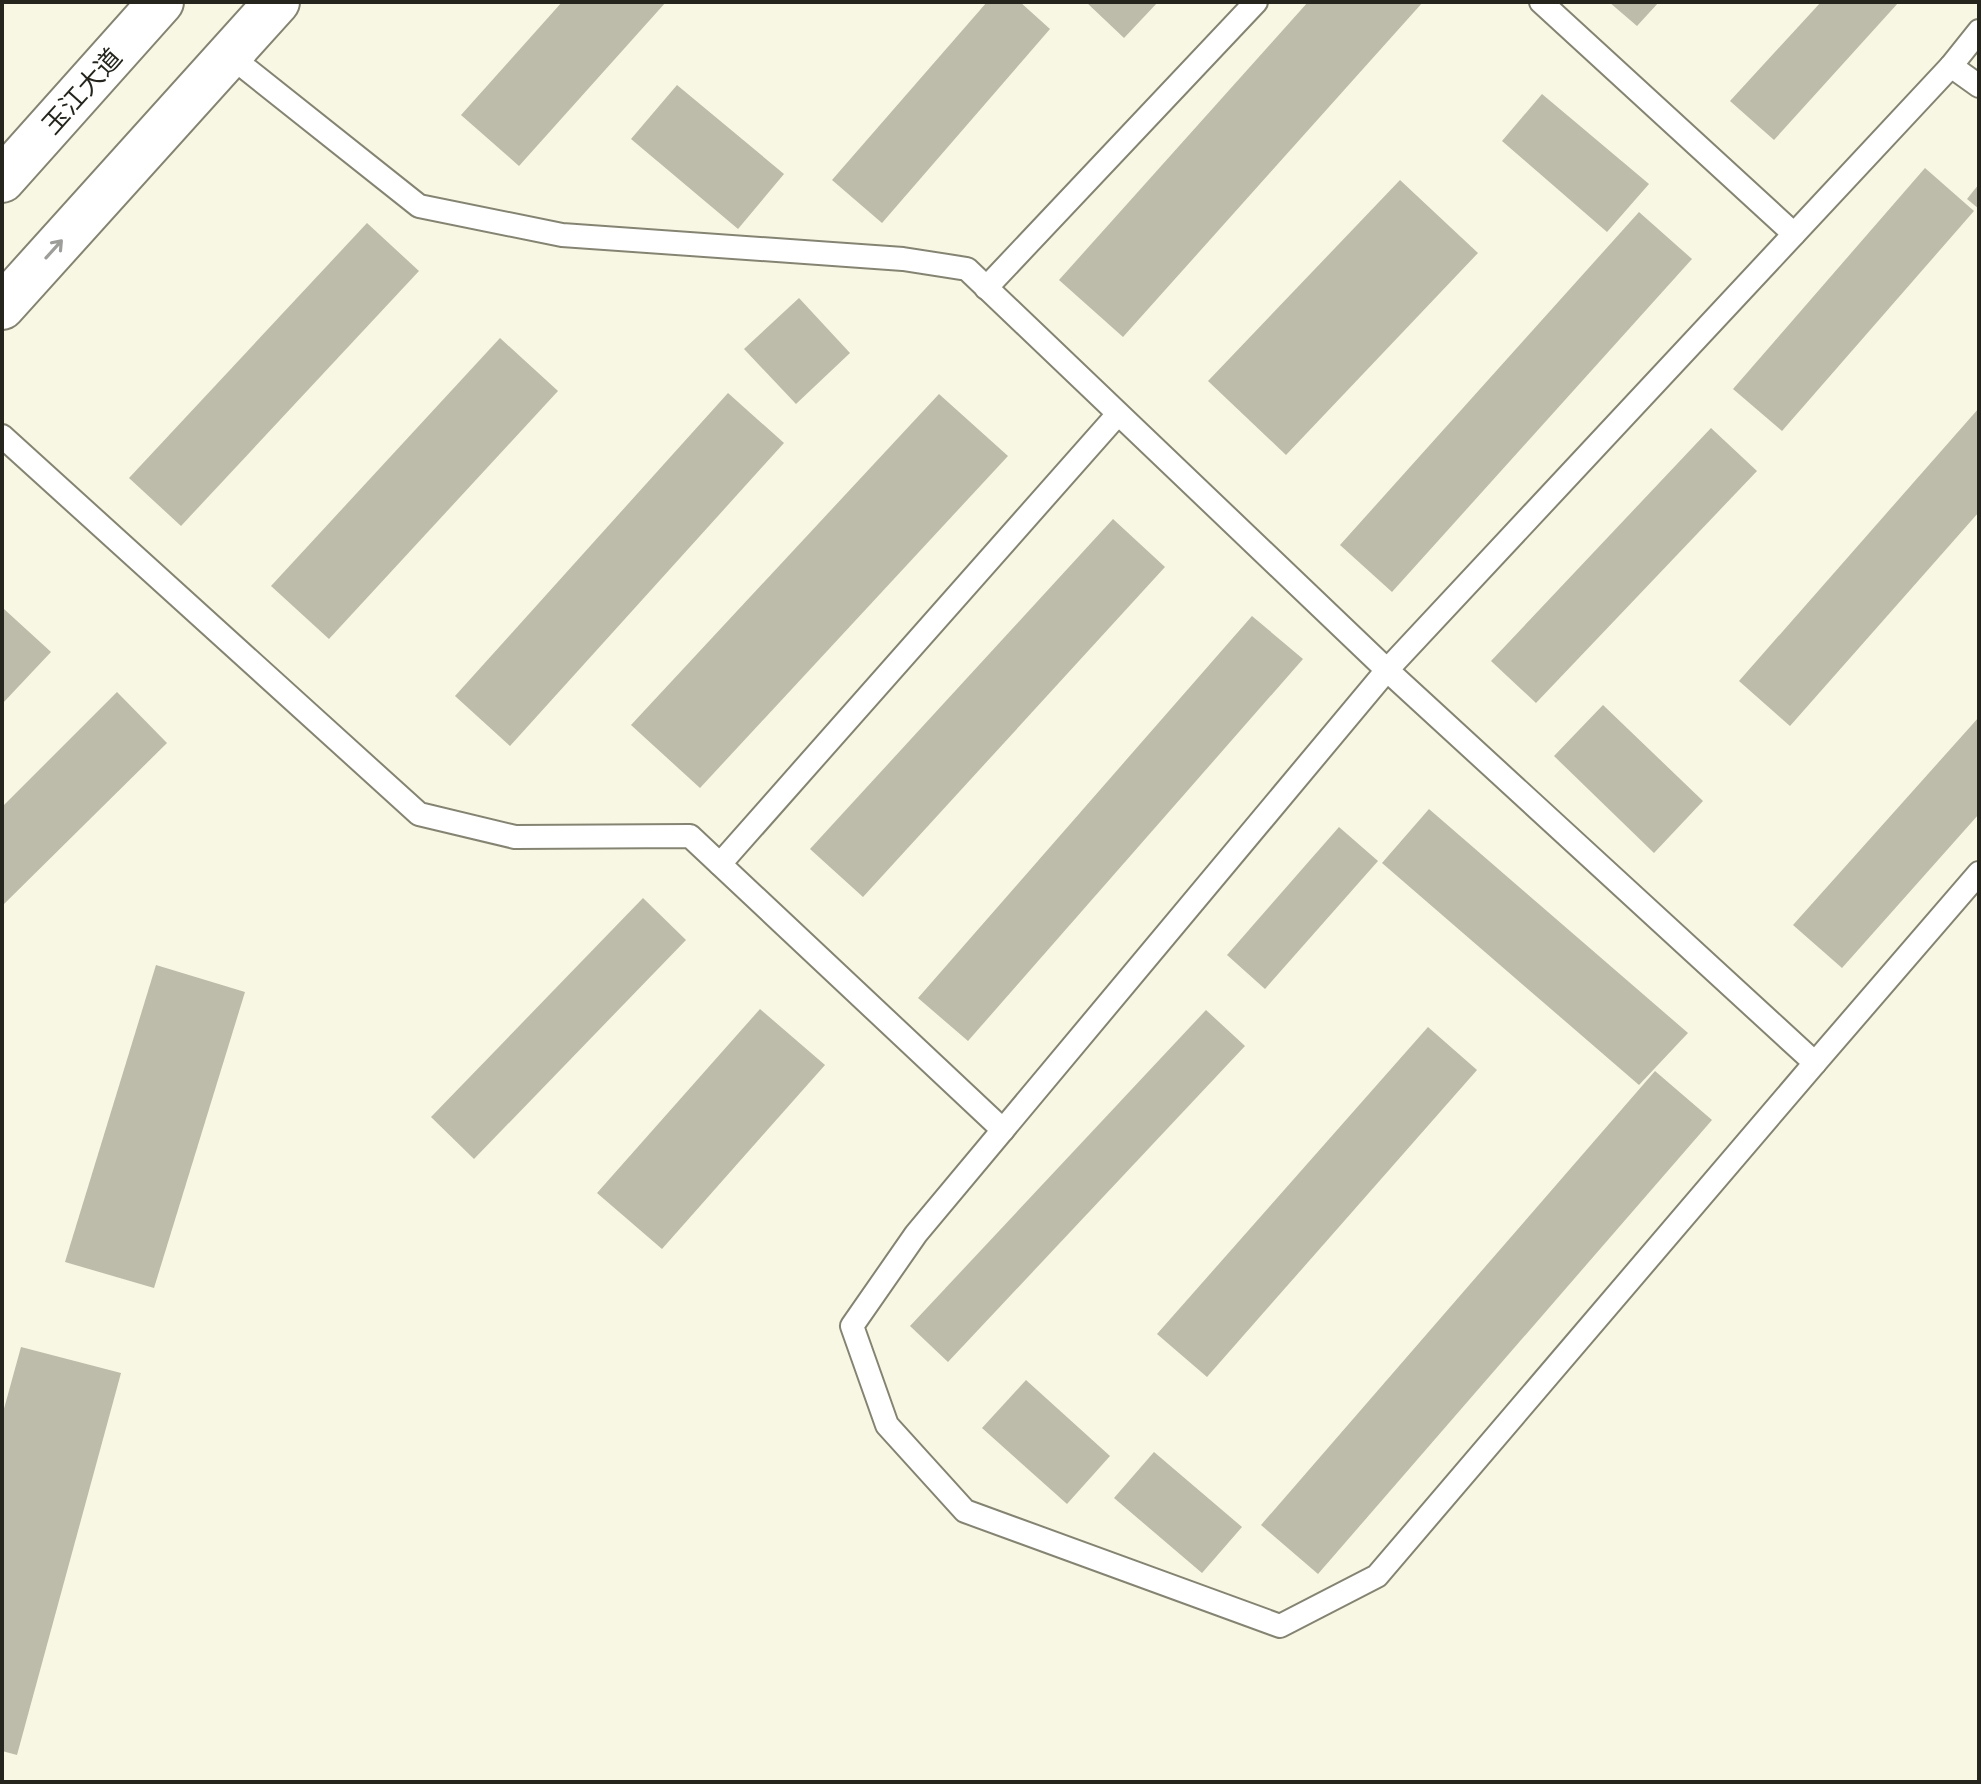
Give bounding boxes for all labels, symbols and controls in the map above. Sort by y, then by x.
street label: 玉江大道 [35,41,129,140]
one-way arrow [45,239,63,259]

